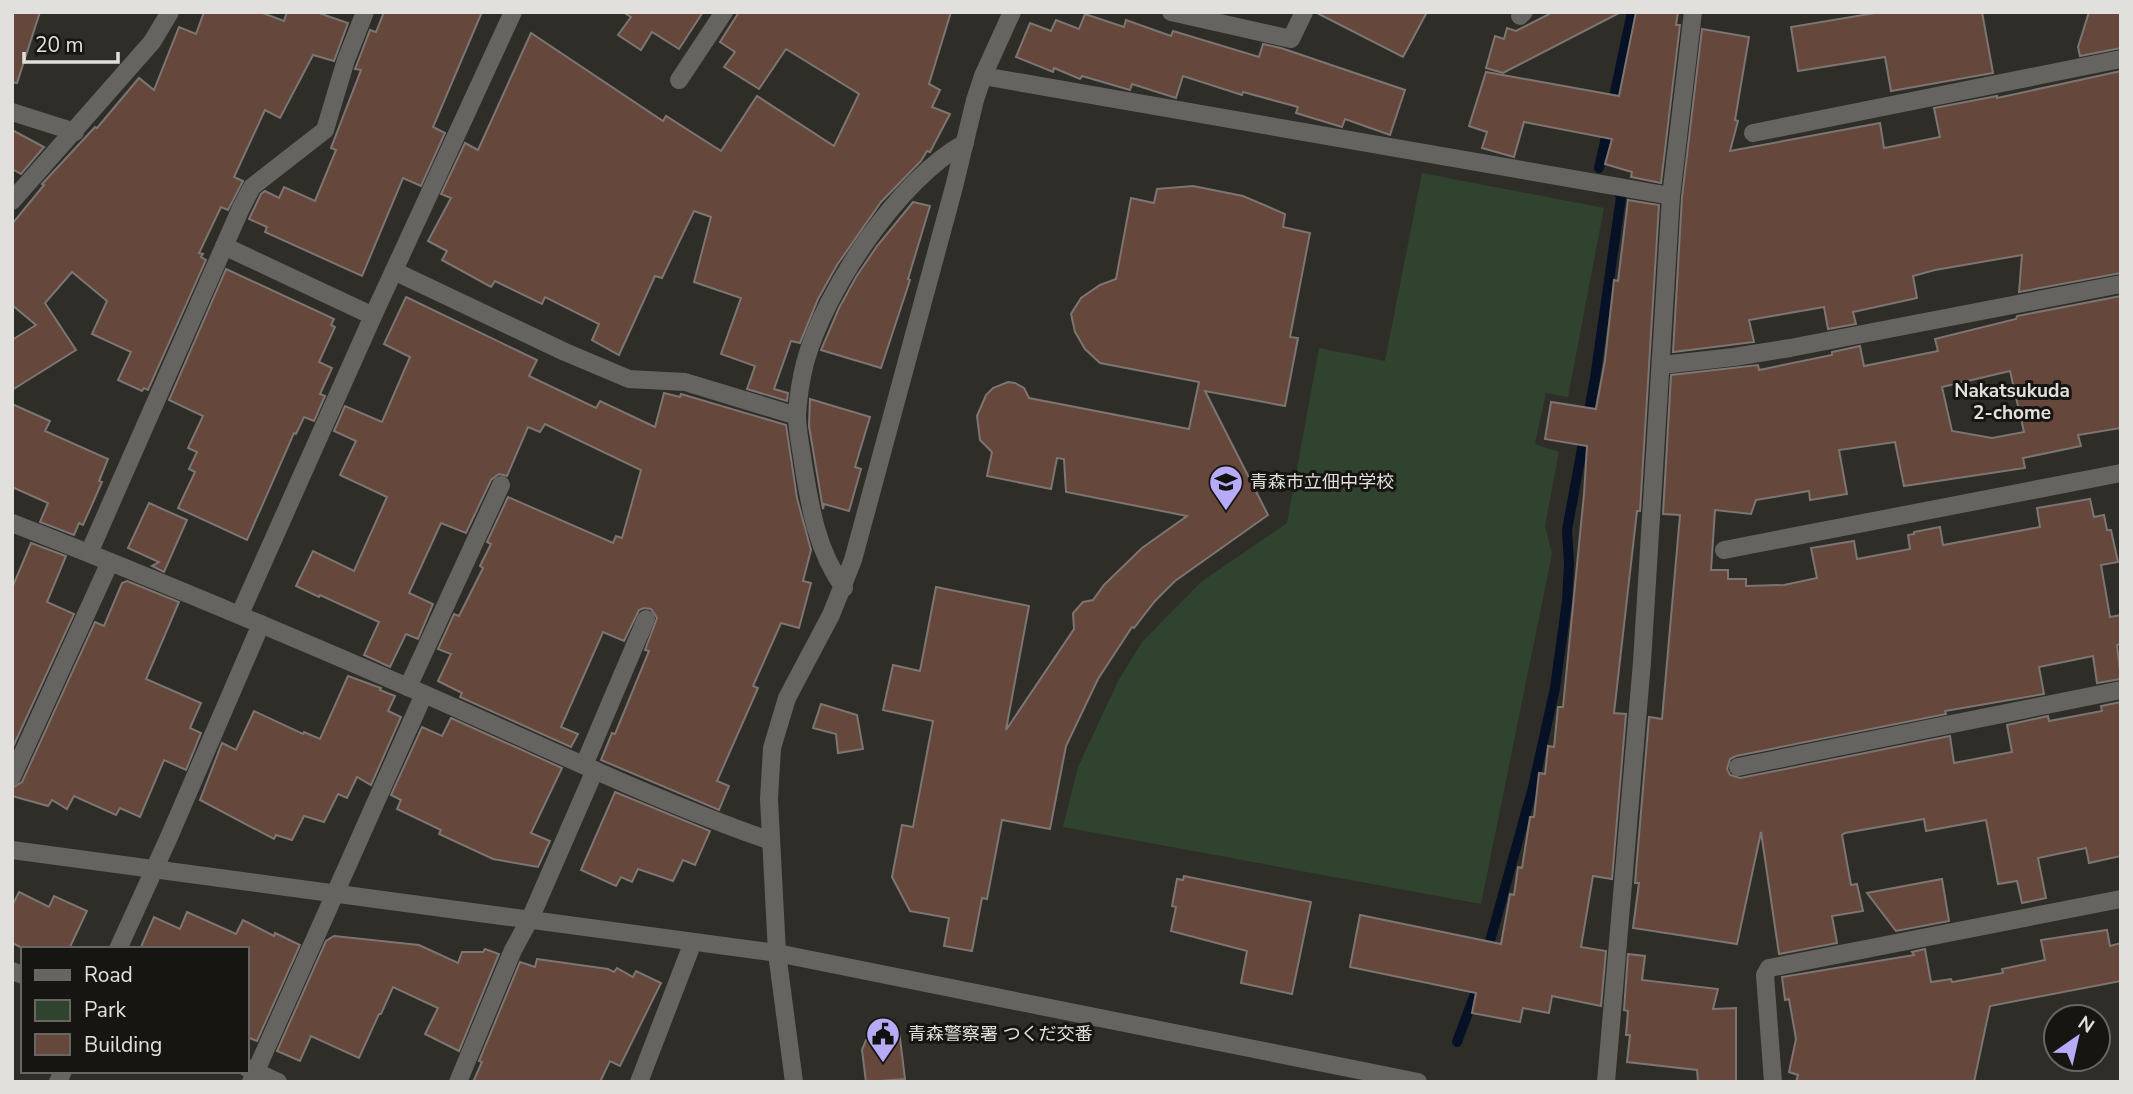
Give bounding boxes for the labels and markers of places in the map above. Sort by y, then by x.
school or university icon: 青森市立佃中学校 [1207,463,1245,512]
place label: 青森市立佃中学校 [1250,470,1394,494]
public building icon: 青森警察署 つくだ交番 [864,1015,902,1064]
place label: 青森警察署 つくだ交番 [908,1022,1093,1046]

